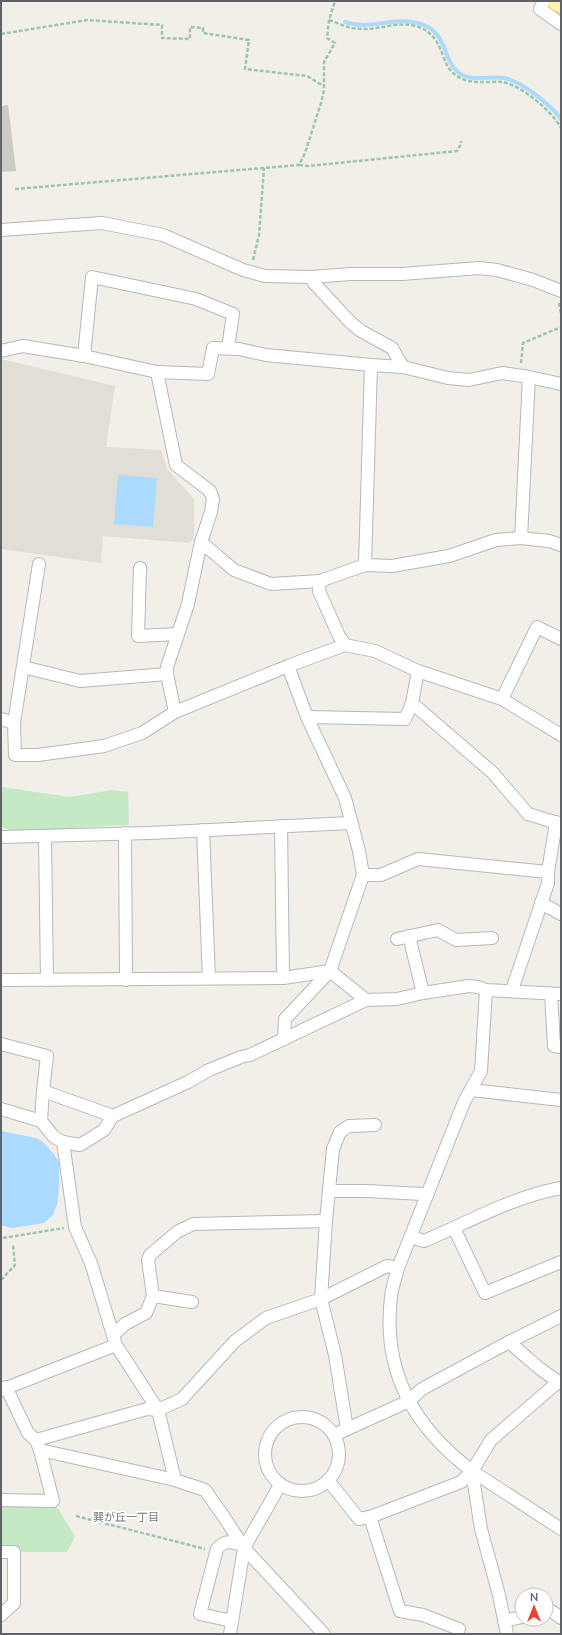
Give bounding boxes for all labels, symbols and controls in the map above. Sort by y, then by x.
district label: 巽が丘一丁目 [93,1510,159,1525]
north arrow [514,1587,554,1627]
text: N [530,1590,538,1605]

